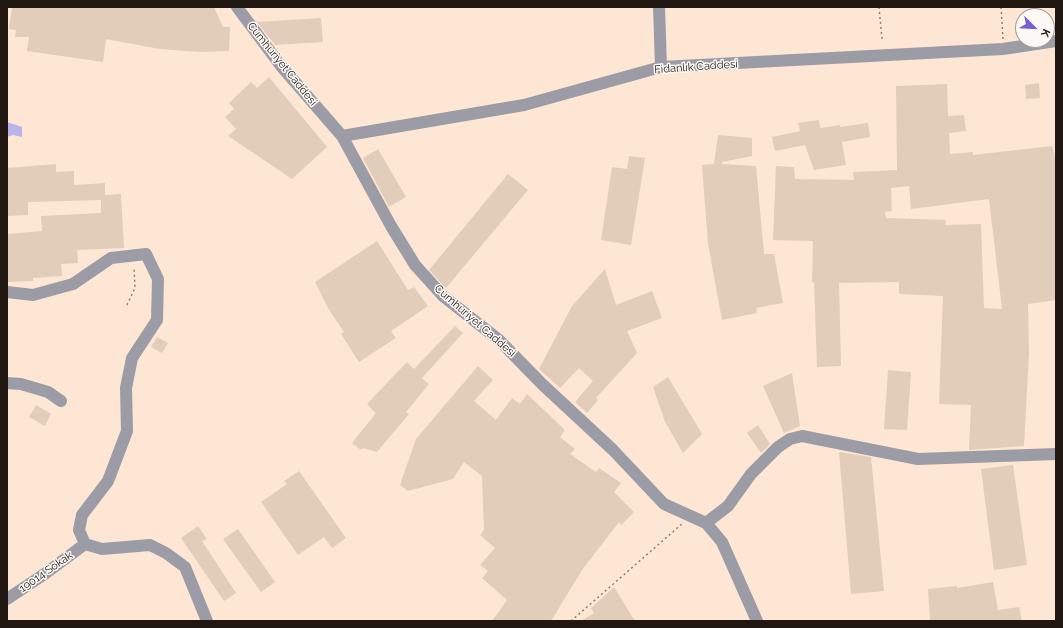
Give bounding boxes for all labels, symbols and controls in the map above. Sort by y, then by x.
north arrow [1015,8,1055,48]
street label: Cumhuriyet Caddesi [244,20,320,108]
text: K [1038,27,1053,39]
street label: Fidanlık Caddesi [654,58,738,76]
street label: Cumhuriyet Caddesi [432,282,518,360]
street label: 19014 Sokak [17,549,75,595]

